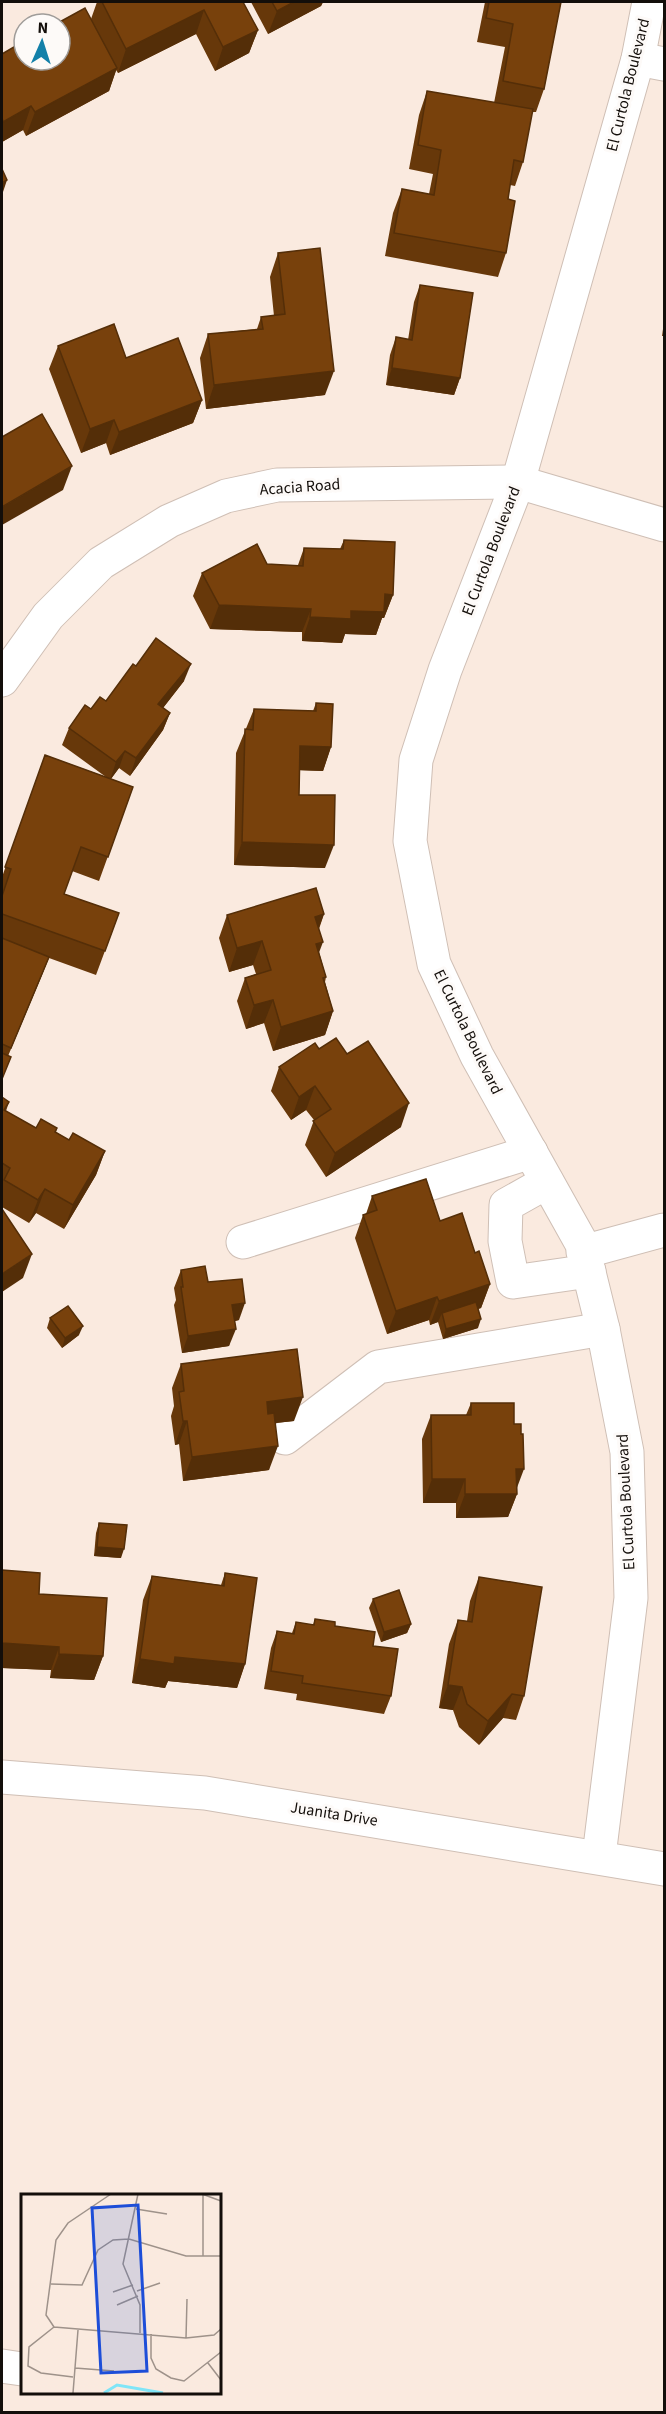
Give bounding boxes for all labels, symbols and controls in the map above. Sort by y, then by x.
north arrow [12,12,72,72]
street label: El Curtola Boulevard [601,16,655,154]
text: N [37,17,49,39]
street label: Acacia Road [259,473,341,501]
street label: El Curtola Boulevard [456,483,526,619]
street label: El Curtola Boulevard [428,966,508,1098]
street label: El Curtola Boulevard [611,1433,641,1571]
street label: Juanita Drive [289,1796,379,1832]
inset map [21,2194,220,2393]

